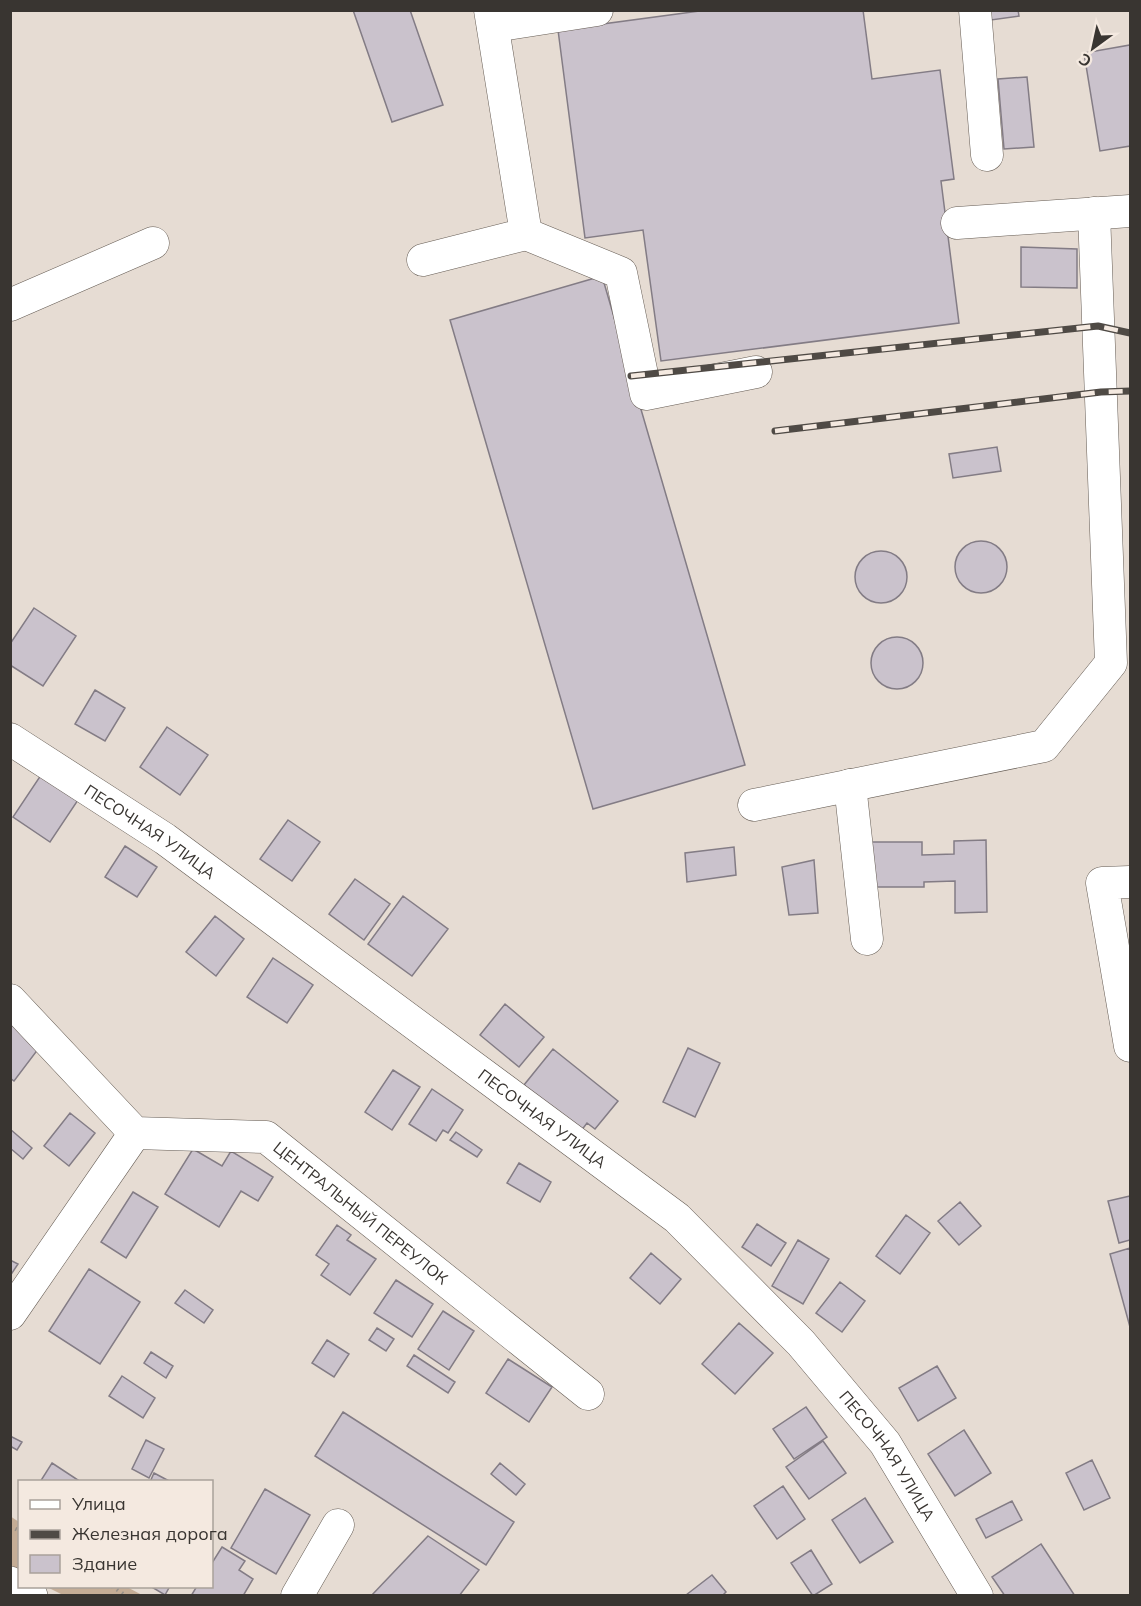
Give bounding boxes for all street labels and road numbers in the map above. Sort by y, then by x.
street label: ПЕСОЧНАЯ УЛИЦА [81,780,220,883]
street label: ПЕСОЧНАЯ УЛИЦА [474,1064,611,1172]
street label: ЦЕНТРАЛЬНЫЙ ПЕРЕУЛОК [270,1137,453,1289]
street label: ПЕСОЧНАЯ УЛИЦА [835,1387,940,1525]

